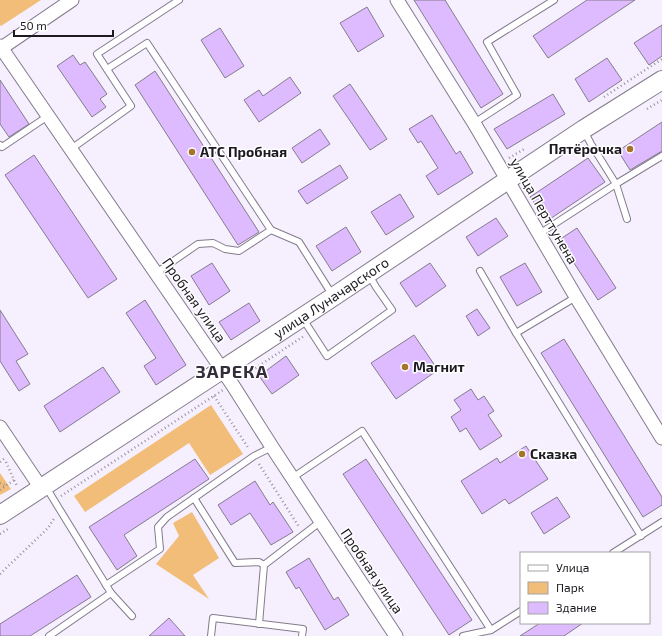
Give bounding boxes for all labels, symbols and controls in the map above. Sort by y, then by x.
scale bar [14,12,113,38]
text: 50 m [20,18,47,32]
place label: Пятёрочка [549,140,622,157]
place label: АТС Пробная [200,143,287,160]
marker: Пятёрочка [625,144,635,154]
marker: АТС Пробная [187,147,197,157]
street label: улица Перттунена [507,155,582,267]
street label: улица Луначарского [270,253,392,342]
street label: Пробная улица [159,254,230,345]
place label: Магнит [413,358,465,375]
district label: ЗАРЕКА [196,360,268,382]
marker: Магнит [400,362,410,372]
place label: Сказка [530,445,577,462]
marker: Сказка [517,449,527,459]
street label: Пробная улица [338,525,407,617]
legend [520,552,650,624]
text: Улица [556,560,589,574]
text: Парк [556,580,585,594]
text: Здание [556,600,597,614]

